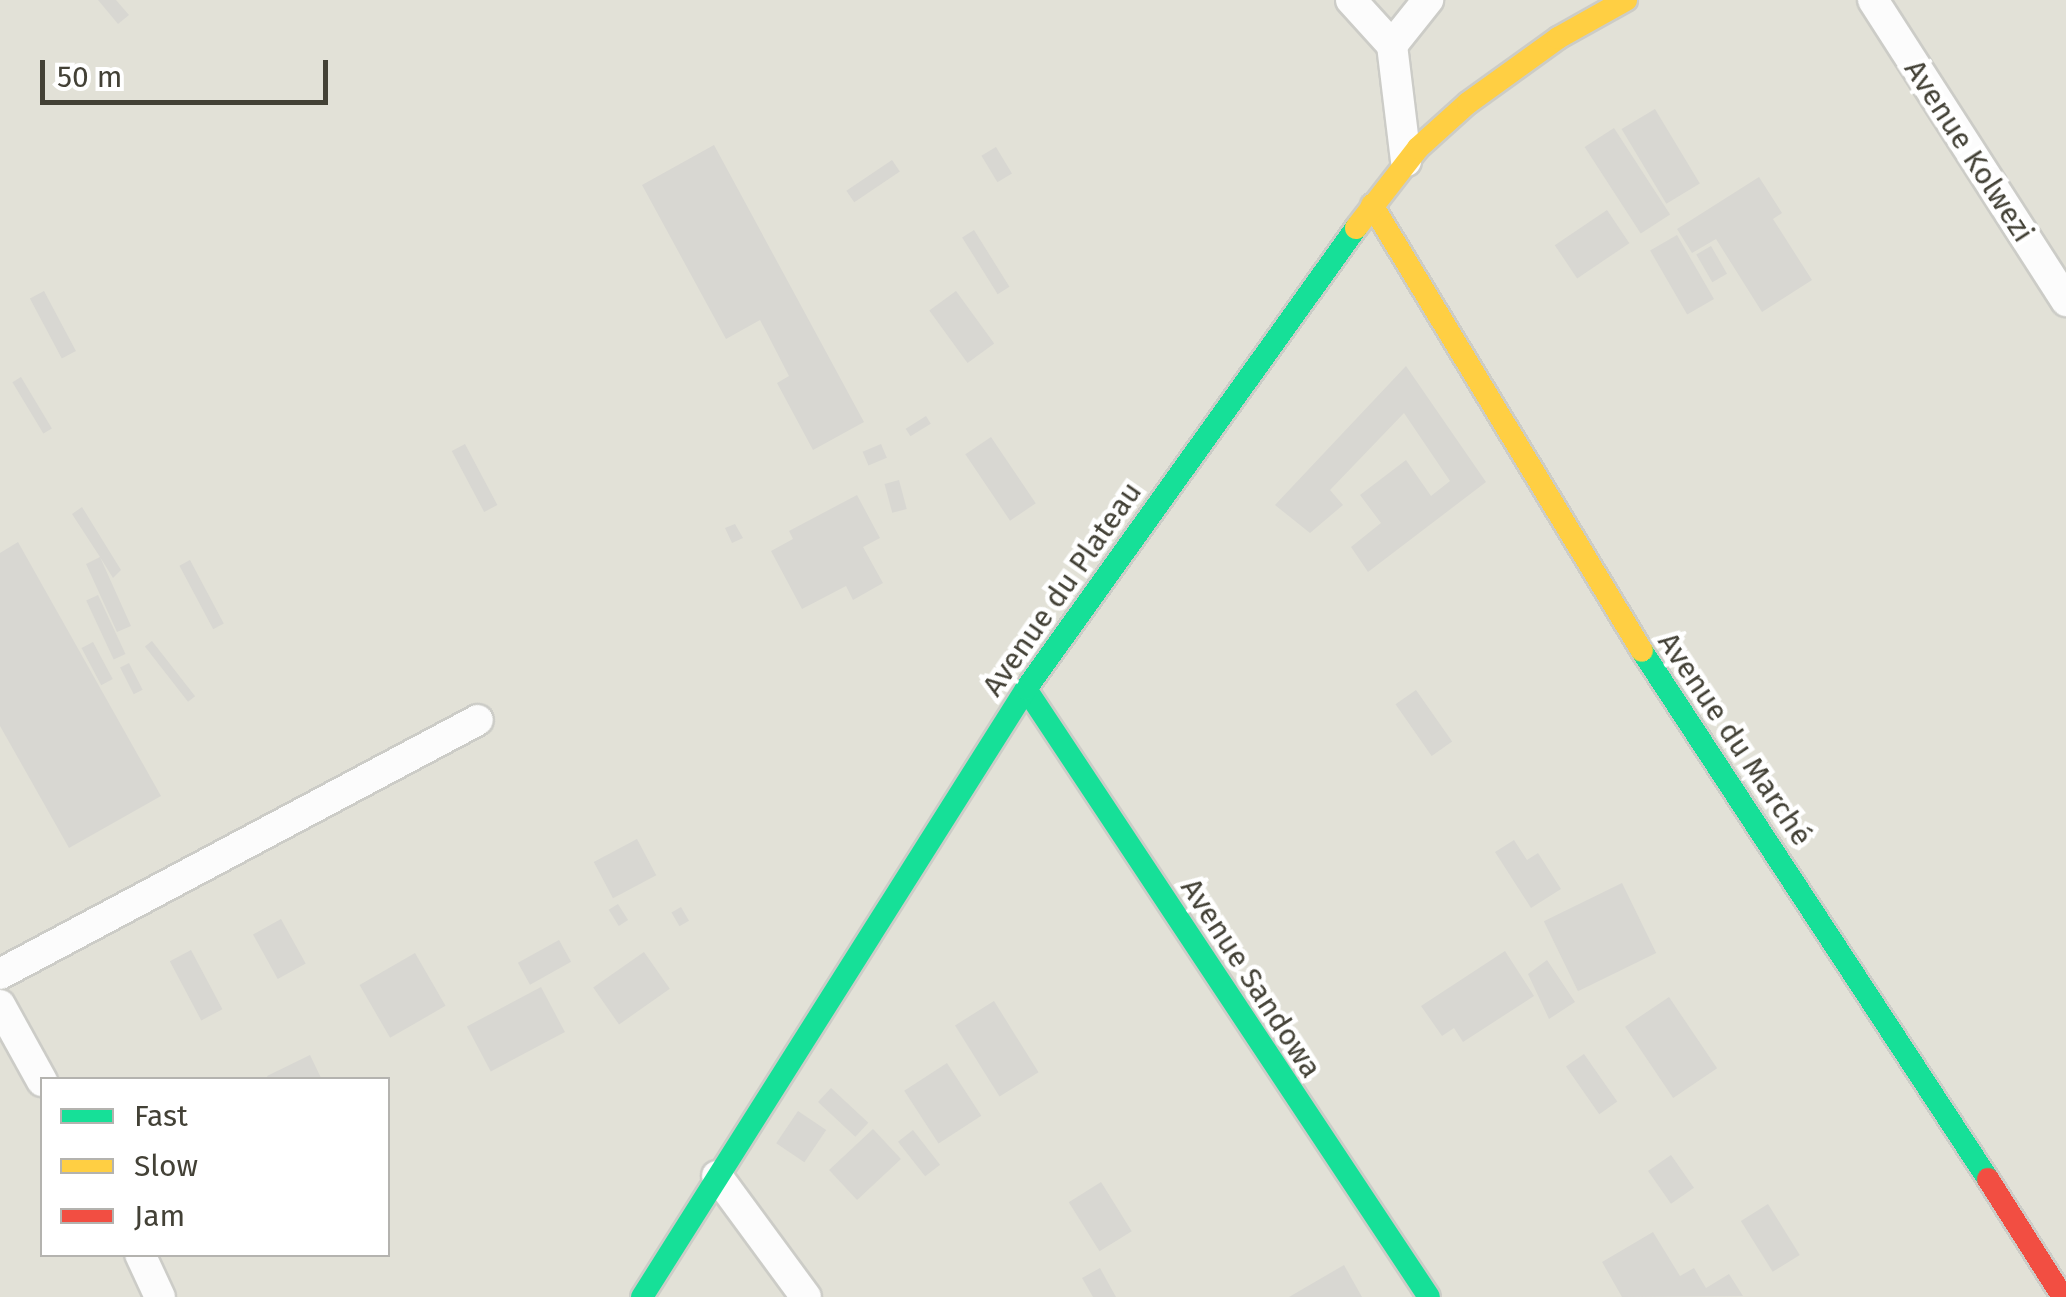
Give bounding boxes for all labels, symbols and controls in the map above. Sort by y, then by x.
scale bar [45,40,332,102]
street label: Avenue Kolwezi [1897,53,2041,249]
text: 50 m [57,59,122,95]
street label: Avenue du Plateau [975,475,1149,703]
street label: Avenue du Marché [1650,626,1820,852]
street label: Avenue Sandowa [1173,871,1329,1085]
legend [40,1077,390,1257]
text: Fast [134,1098,188,1134]
text: Slow [134,1148,198,1184]
text: Jam [134,1198,185,1234]

